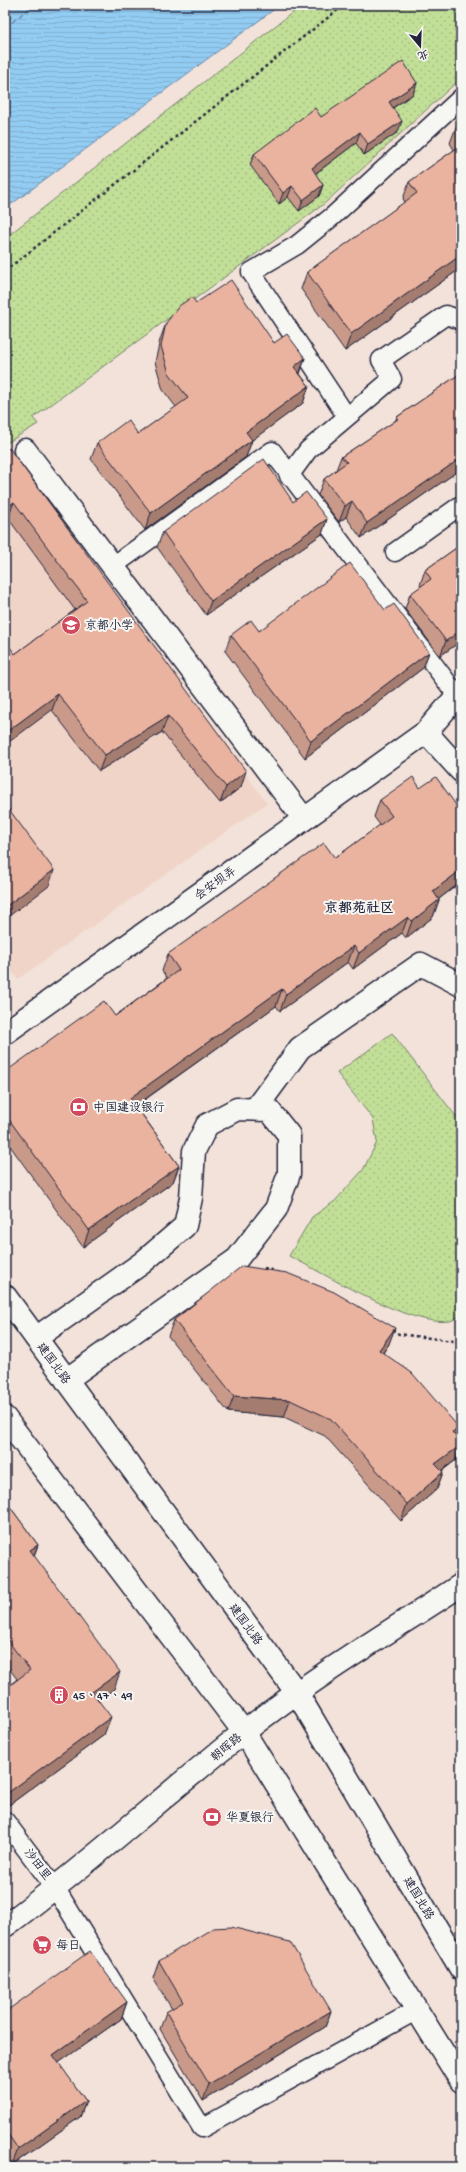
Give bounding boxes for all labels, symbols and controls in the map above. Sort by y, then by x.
north arrow [400,26,440,66]
text: 北 [415,46,430,61]
school or university icon: 京都小学 [60,614,82,636]
place label: 京都小学 [85,619,133,634]
street label: 会安坝弄 [192,864,240,904]
district label: 京都苑社区 [324,901,394,918]
bank icon: 中国建设银行 [68,1096,90,1118]
place label: 中国建设银行 [93,1101,165,1116]
street label: 建国北路 [33,1340,73,1388]
street label: 建国北路 [225,1601,265,1649]
building icon: 45、47、49 [48,1684,70,1706]
place label: 45、47、49 [73,1690,133,1704]
street label: 朝晖路 [208,1731,246,1765]
bank icon: 华夏银行 [201,1806,223,1828]
place label: 华夏银行 [226,1811,274,1826]
street label: 沙田里 [20,1846,54,1884]
street label: 建国北路 [399,1874,437,1923]
supermarket icon: 每日 [31,1934,53,1956]
place label: 每日 [56,1939,80,1954]

